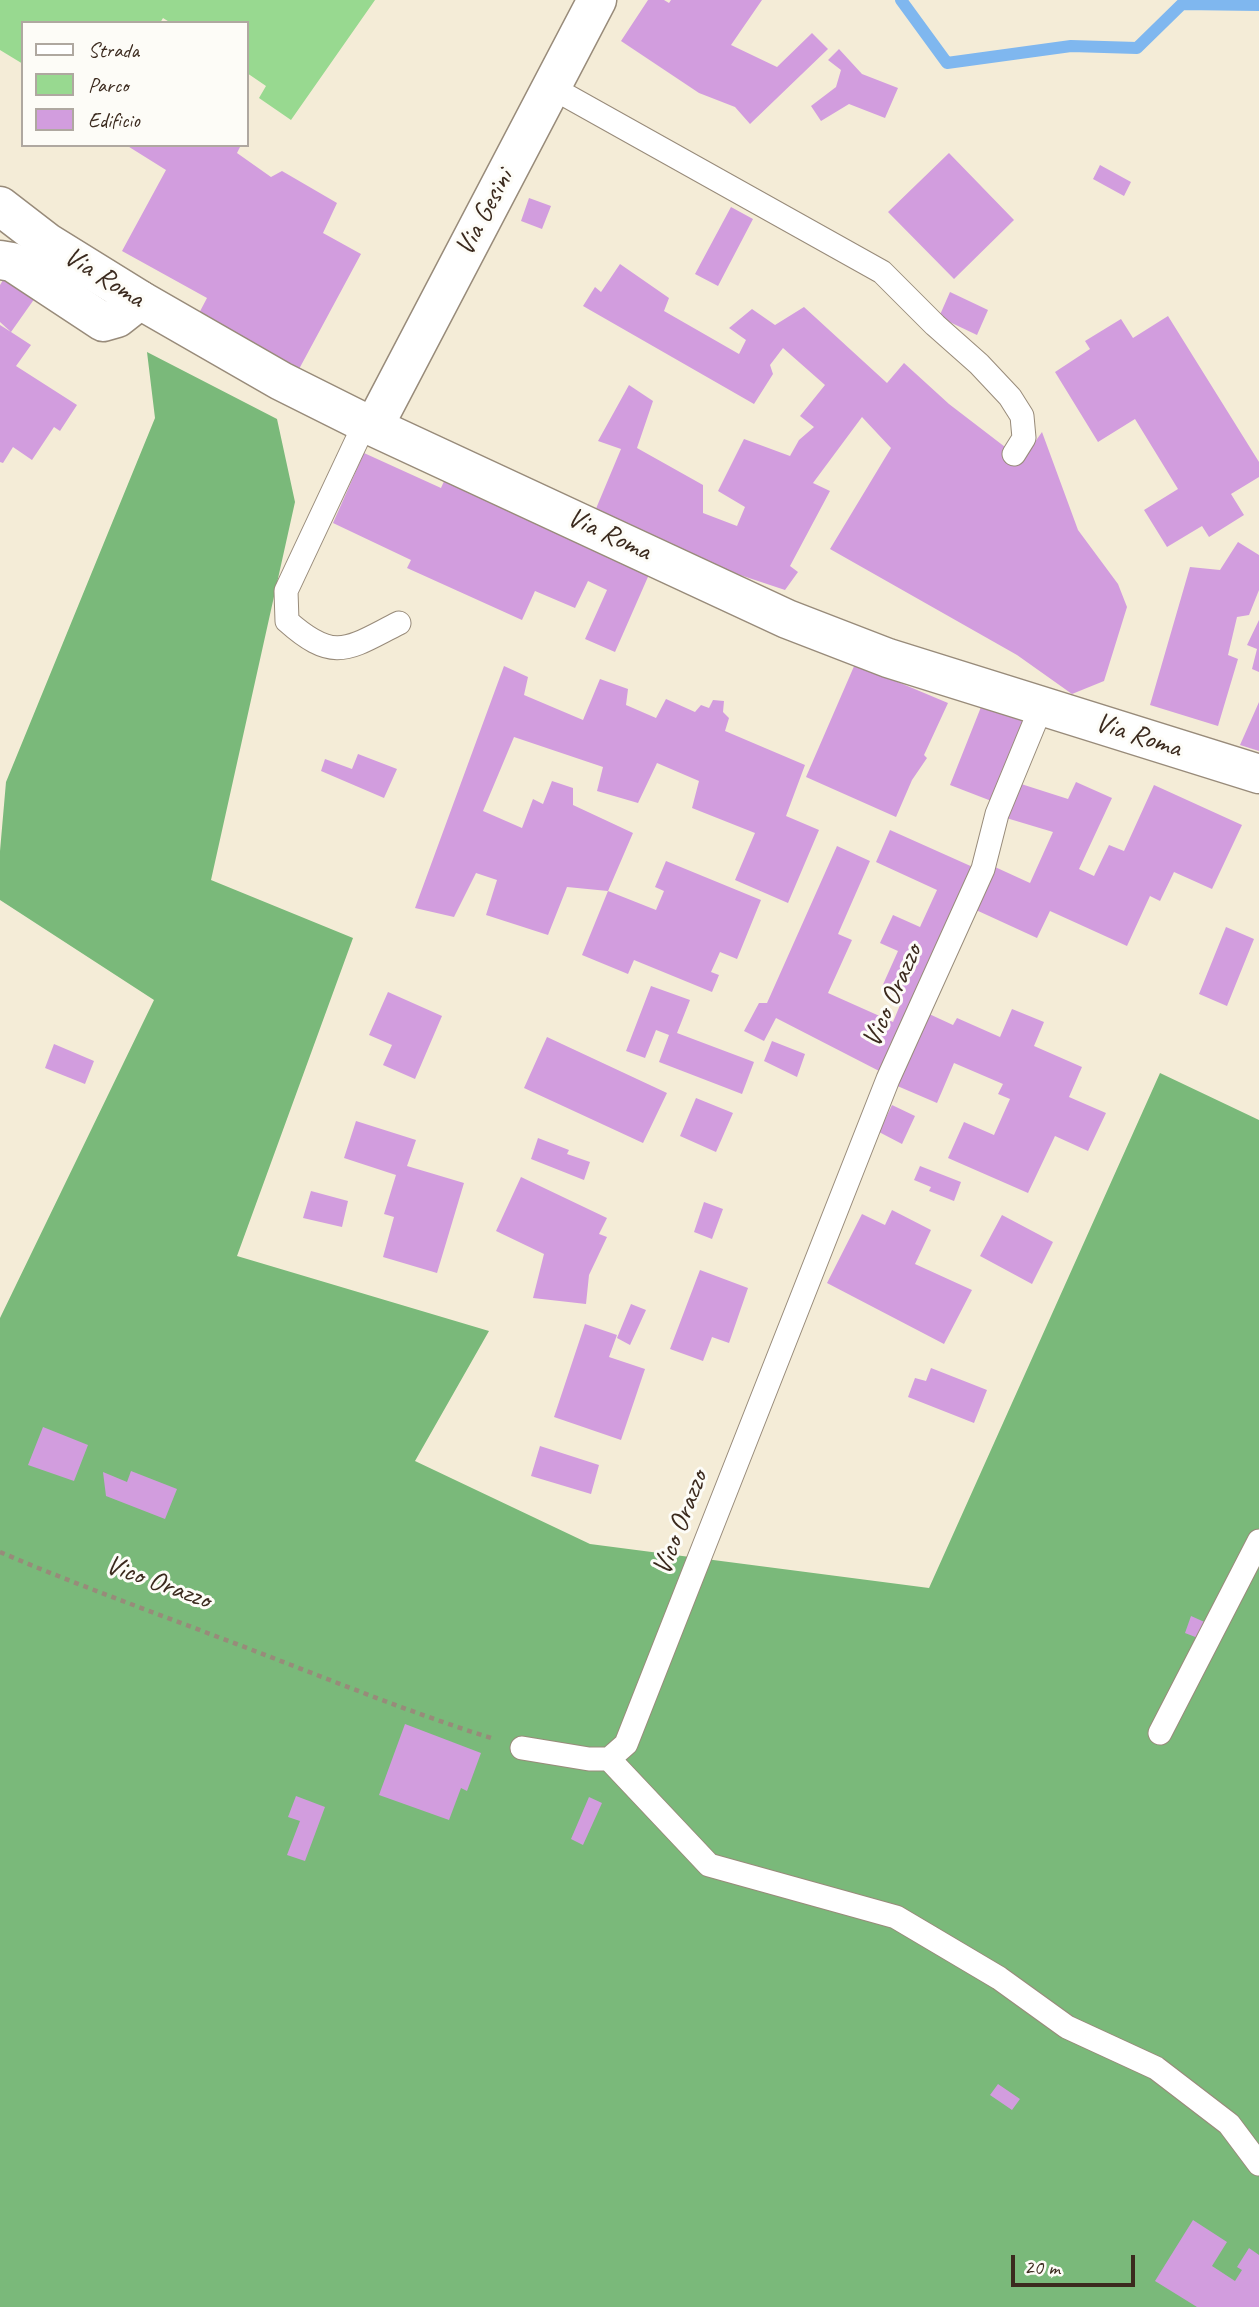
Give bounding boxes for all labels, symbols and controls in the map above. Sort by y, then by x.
legend [21,21,248,147]
text: Strada [88,37,139,63]
text: Parco [88,72,128,98]
text: Edificio [88,107,140,133]
street label: Via Gesini [448,164,522,262]
street label: Via Roma [58,240,150,316]
street label: Via Roma [562,501,656,569]
street label: Via Roma [1091,706,1185,766]
street label: Vico Orazzo [855,939,931,1053]
street label: Vico Orazzo [646,1466,716,1580]
street label: Vico Orazzo [101,1549,215,1617]
scale bar [1014,2240,1138,2284]
text: 20 m [1024,2254,1060,2280]

